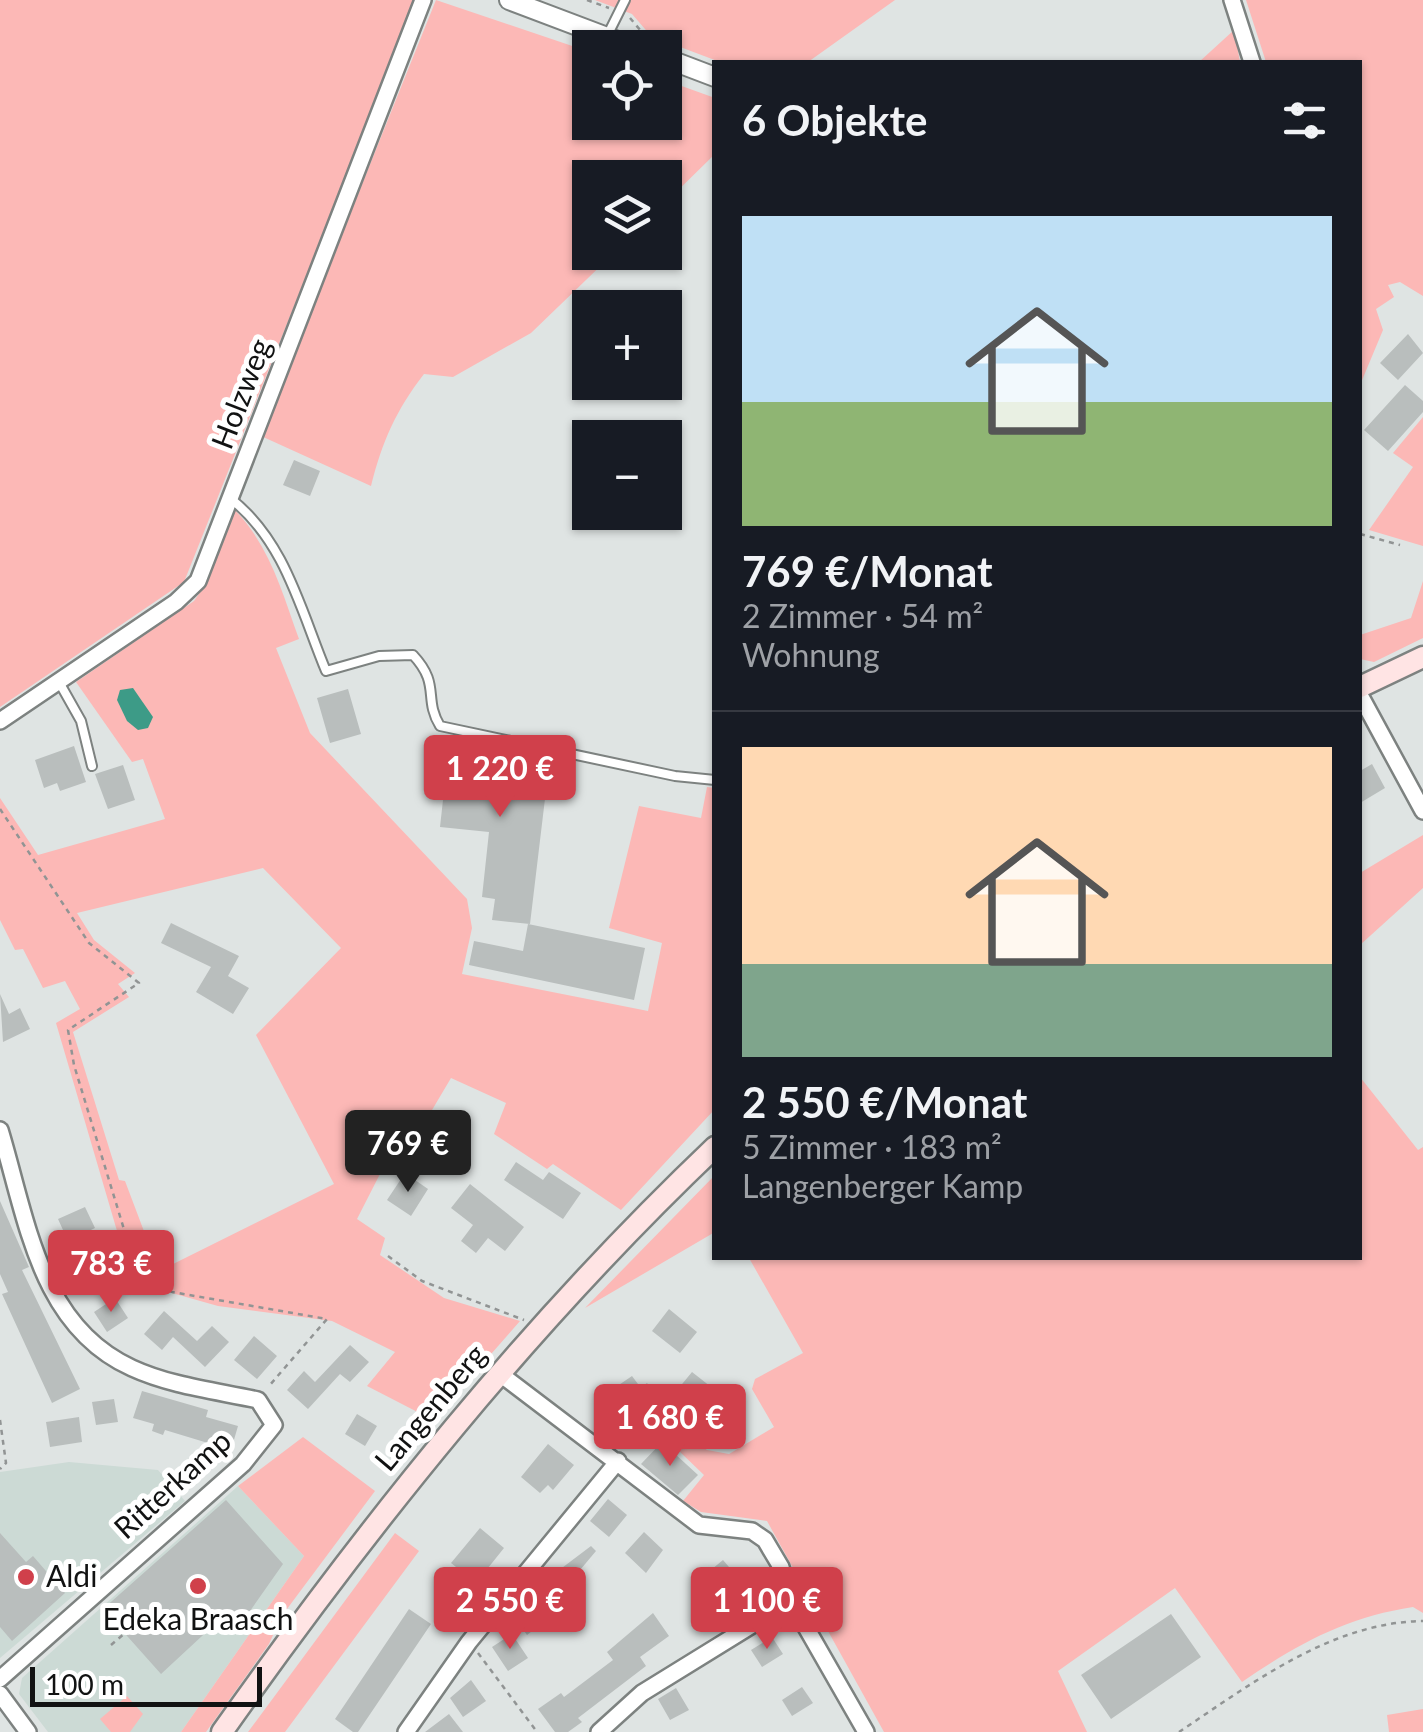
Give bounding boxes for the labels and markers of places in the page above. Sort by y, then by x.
pin: 1 220 € [408,735,592,820]
pin: 769 € [338,1110,478,1195]
pin: 783 € [41,1230,181,1315]
pin: 1 680 € [578,1384,762,1469]
place label: Aldi [46,1557,97,1593]
marker: Aldi [15,1566,37,1588]
pin: 2 550 € [418,1567,602,1652]
pin: 1 100 € [675,1567,859,1652]
marker: Edeka Braasch [187,1575,209,1597]
place label: Edeka Braasch [103,1600,293,1636]

